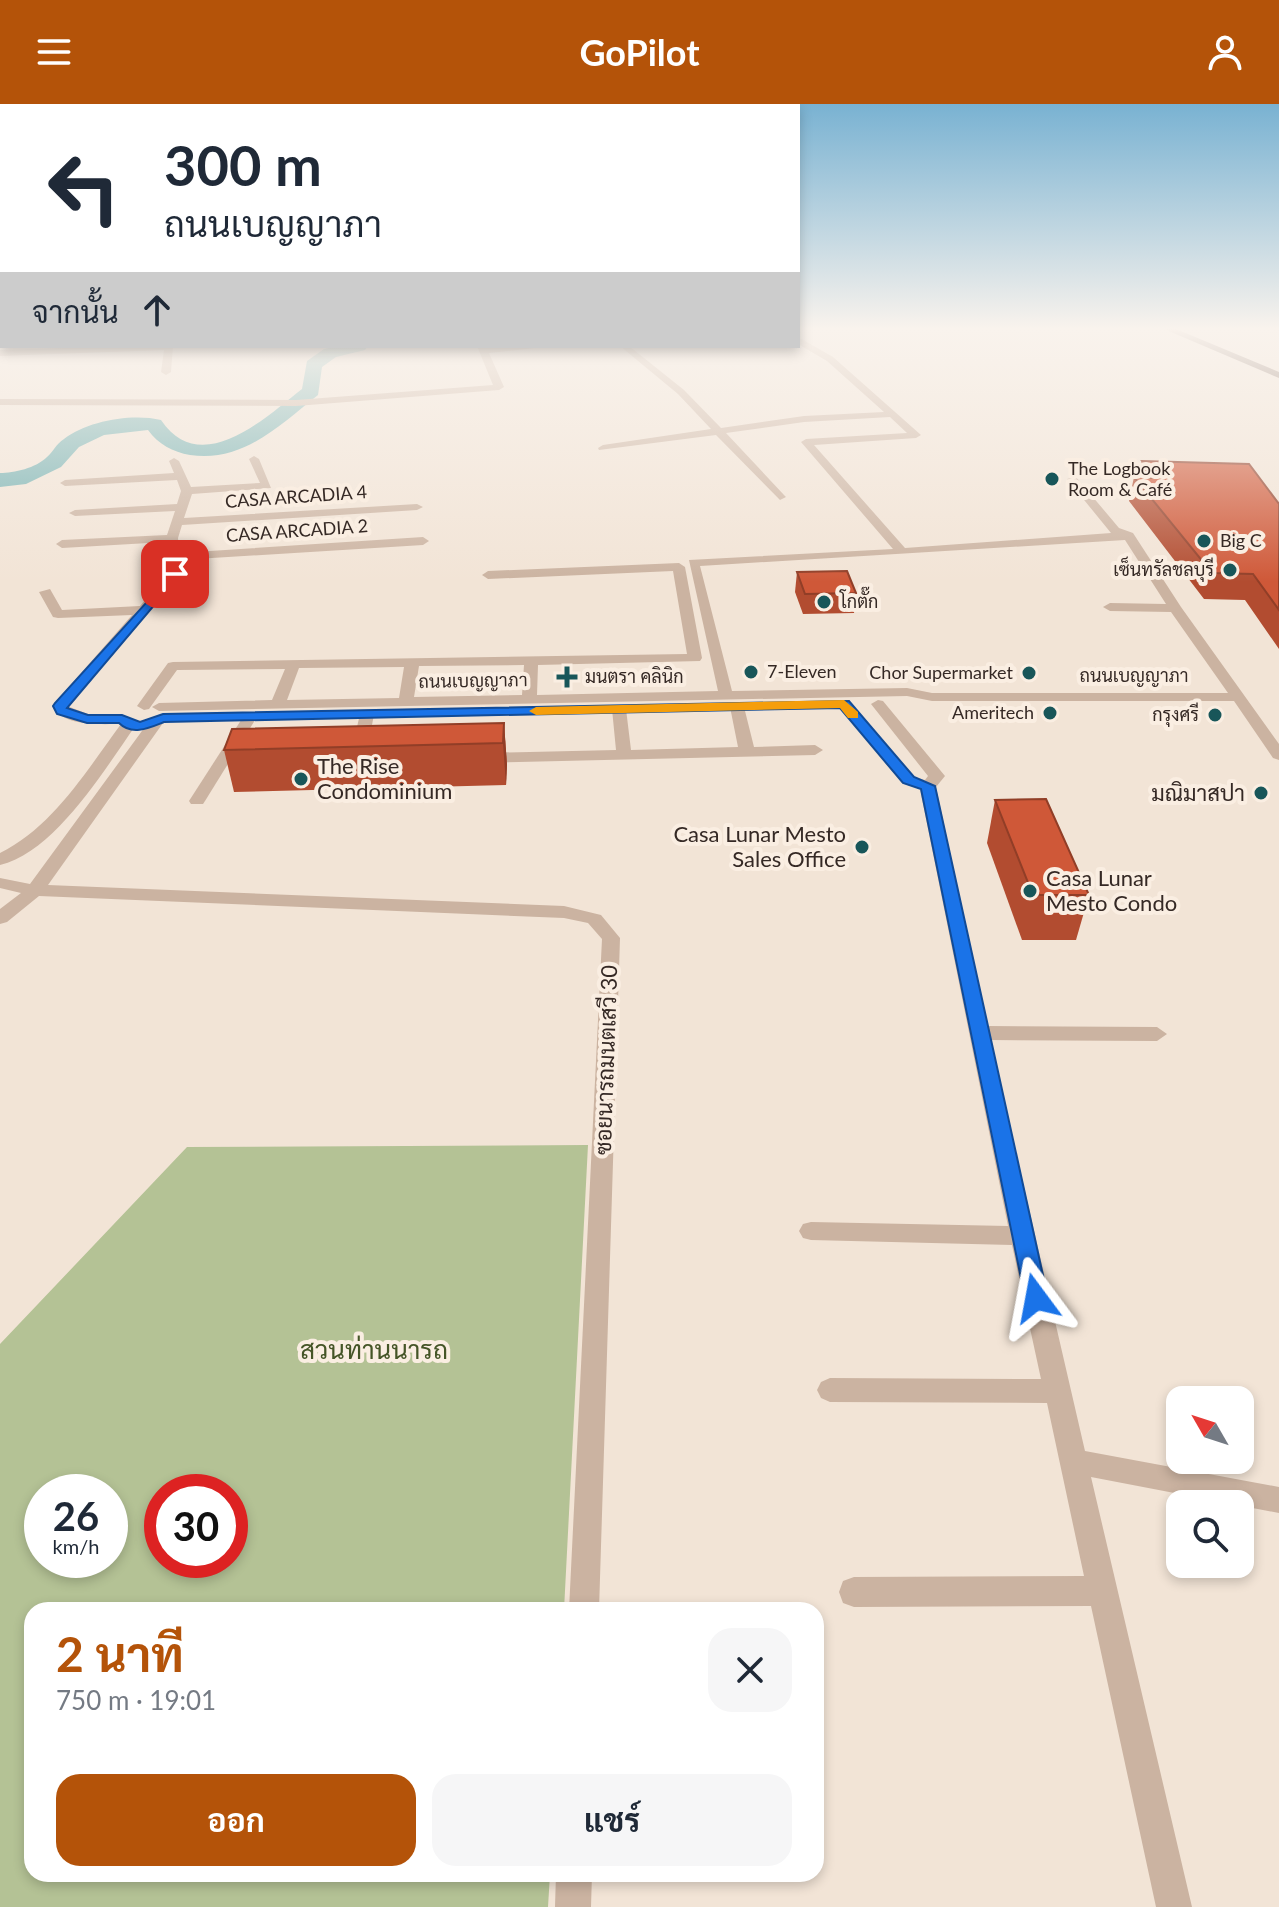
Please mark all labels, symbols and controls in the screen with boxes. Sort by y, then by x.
icon: menu [32,30,76,74]
text: GoPilot [579,30,700,74]
icon: person [1203,30,1247,74]
text: 300 m [164,131,322,198]
icon: left [32,136,136,240]
text: ถนนเบญญาภา [164,201,382,245]
icon: ahead [135,288,179,332]
text: จากนั้น [32,293,119,329]
place label: The Logbook Room & Café [1068,457,1172,500]
marker: The Logbook Room & Café [1043,470,1061,488]
street label: CASA ARCADIA 4 [224,480,368,512]
street label: CASA ARCADIA 2 [225,514,369,546]
place label: Big C [1220,529,1262,551]
marker: Big C [1195,532,1213,550]
pin [141,540,209,608]
icon: arrive [153,552,197,596]
place label: เซ็นทรัลชลบุรี [1113,556,1214,582]
marker: เซ็นทรัลชลบุรี [1221,561,1239,579]
place label: โกตั๊ก [839,586,878,612]
marker: โกตั๊ก [815,593,833,611]
place label: 7-Eleven [767,660,837,682]
place label: Chor Supermarket [869,661,1014,683]
marker: 7-Eleven [742,663,760,681]
marker: Chor Supermarket [1020,664,1038,682]
street label: ถนนเบญญาภา [1079,664,1189,687]
place label: มนตรา คลินิก [585,665,684,687]
marker: มนตรา คลินิก [556,666,578,688]
street label: ถนนเบญญาภา [418,668,528,693]
place label: Ameritech [952,701,1034,723]
place label: กรุงศรี [1152,702,1199,727]
marker: Ameritech [1041,704,1059,722]
marker: กรุงศรี [1206,706,1224,724]
place label: The Rise Condominium [317,752,452,804]
marker: The Rise Condominium [292,770,310,788]
place label: มณิมาสปา [1151,779,1245,806]
marker: มณิมาสปา [1252,784,1270,802]
place label: Casa Lunar Mesto Sales Office [673,820,846,872]
marker: Casa Lunar Mesto Sales Office [853,838,871,856]
place label: Casa Lunar Mesto Condo [1046,864,1177,916]
marker: Casa Lunar Mesto Condo [1021,882,1039,900]
street label: ซอยนารถมนตเสวี 30 [589,964,622,1155]
position arrow [994,1256,1078,1340]
park label: สวนท่านนารถ [300,1333,448,1365]
north arrow [1166,1386,1254,1474]
map controls [1166,1386,1254,1578]
speed limit sign: 30 [144,1474,248,1578]
button: search [1166,1490,1254,1578]
text: 26 [53,1492,99,1540]
text: km/h [53,1534,99,1558]
text: 2 นาที [56,1625,184,1682]
button: close [708,1628,792,1712]
text: 750 m · 19:01 [56,1684,216,1716]
button: ออก [56,1774,416,1866]
button: แชร์ [432,1774,792,1866]

